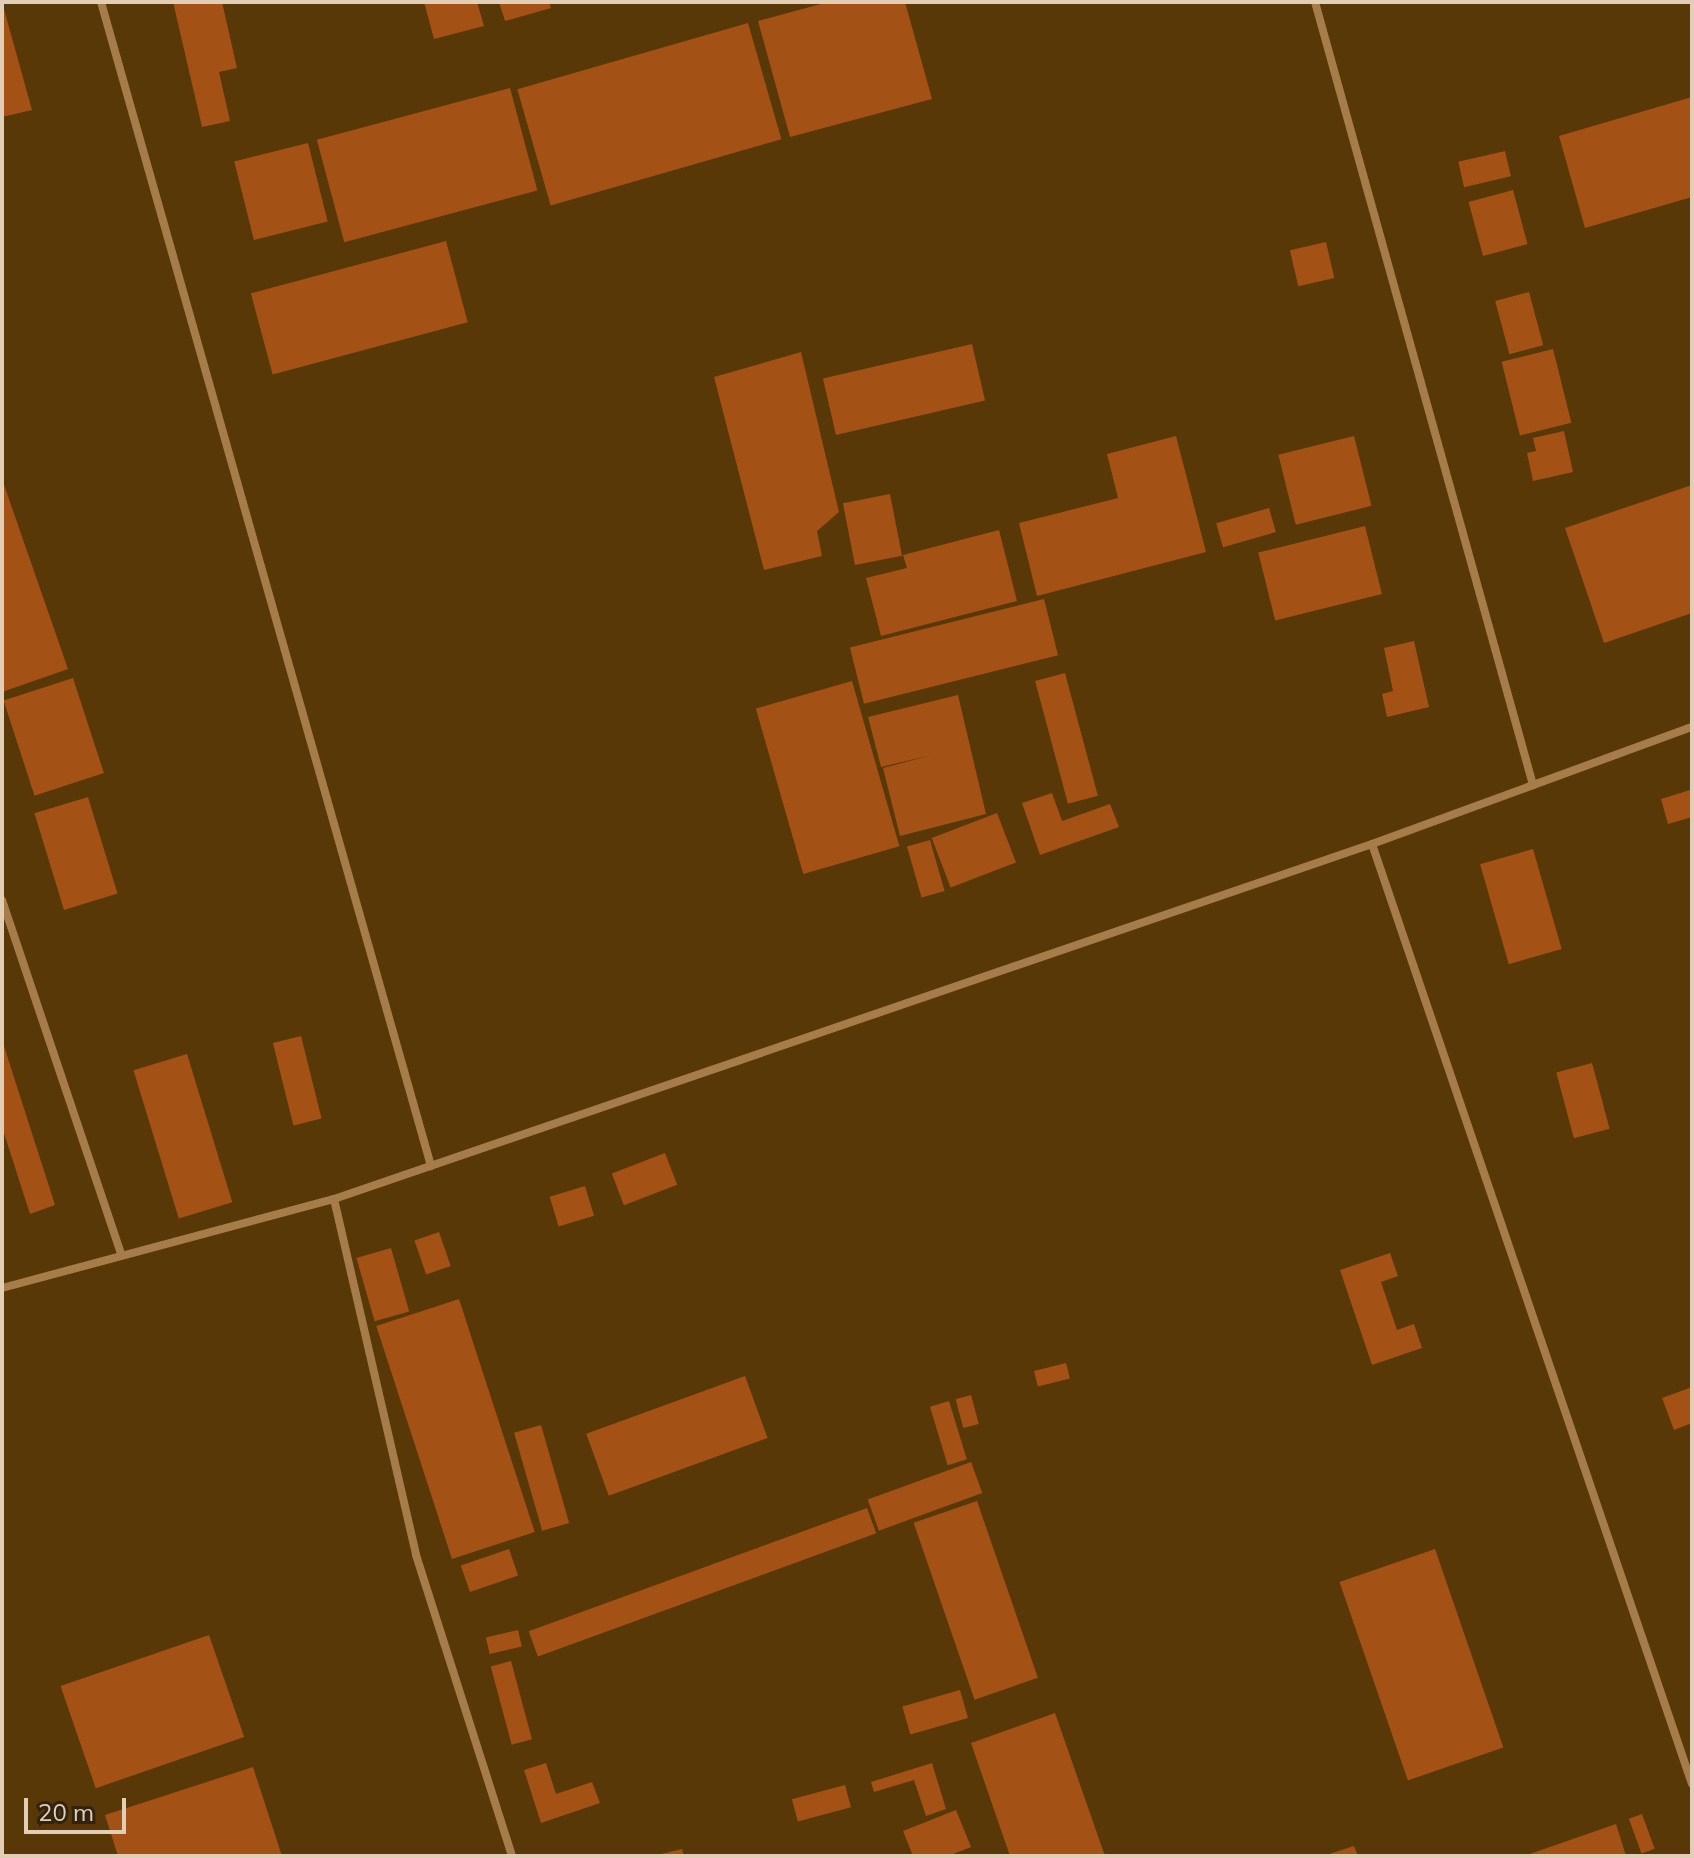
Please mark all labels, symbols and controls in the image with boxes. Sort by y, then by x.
scale bar [28,1782,130,1832]
text: 20 m [38,1797,94,1827]

